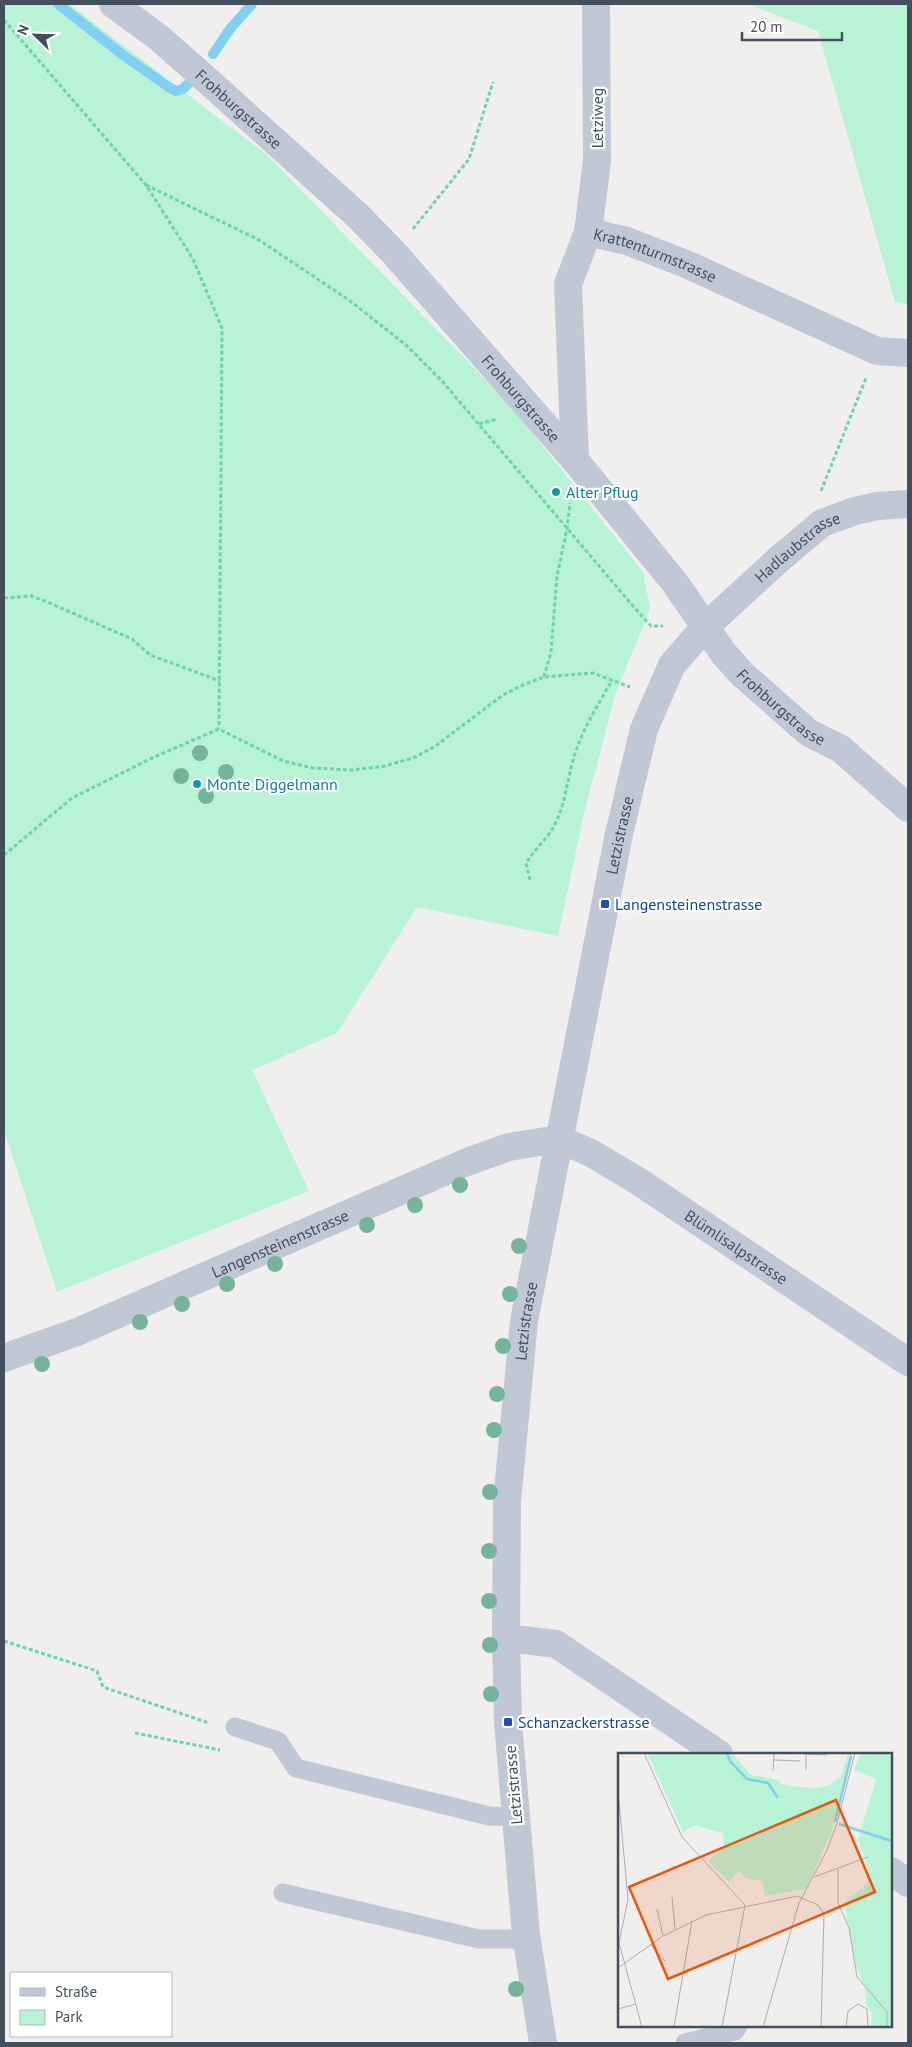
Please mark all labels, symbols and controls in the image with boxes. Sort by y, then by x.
north arrow [10,10,60,60]
scale bar [742,10,842,42]
text: 20 m [750,17,783,36]
text: N [13,22,33,38]
street label: Frohburgstrasse [191,65,286,153]
street label: Letziweg [587,88,607,148]
street label: Krattenturmstrasse [592,224,720,287]
street label: Frohburgstrasse [478,351,565,446]
place label: Alter Pflug [566,482,639,502]
marker: Alter Pflug [550,486,562,498]
street label: Hadlaubstrasse [750,507,843,587]
street label: Frohburgstrasse [732,665,829,750]
place label: Monte Diggelmann [207,774,338,794]
marker: Monte Diggelmann [191,778,203,790]
street label: Letzistrasse [601,794,638,876]
place label: Langensteinenstrasse [615,894,762,914]
marker: Langensteinenstrasse [599,898,611,910]
street label: Langensteinenstrasse [208,1205,352,1282]
street label: Blümlisalpstrasse [681,1205,792,1289]
street label: Letzistrasse [510,1280,541,1361]
place label: Schanzackerstrasse [518,1712,650,1732]
marker: Schanzackerstrasse [502,1716,514,1728]
street label: Letzistrasse [500,1745,526,1825]
inset map [618,1753,892,2027]
legend [10,1972,172,2037]
text: Straße [55,1982,97,2001]
text: Park [55,2007,83,2026]

